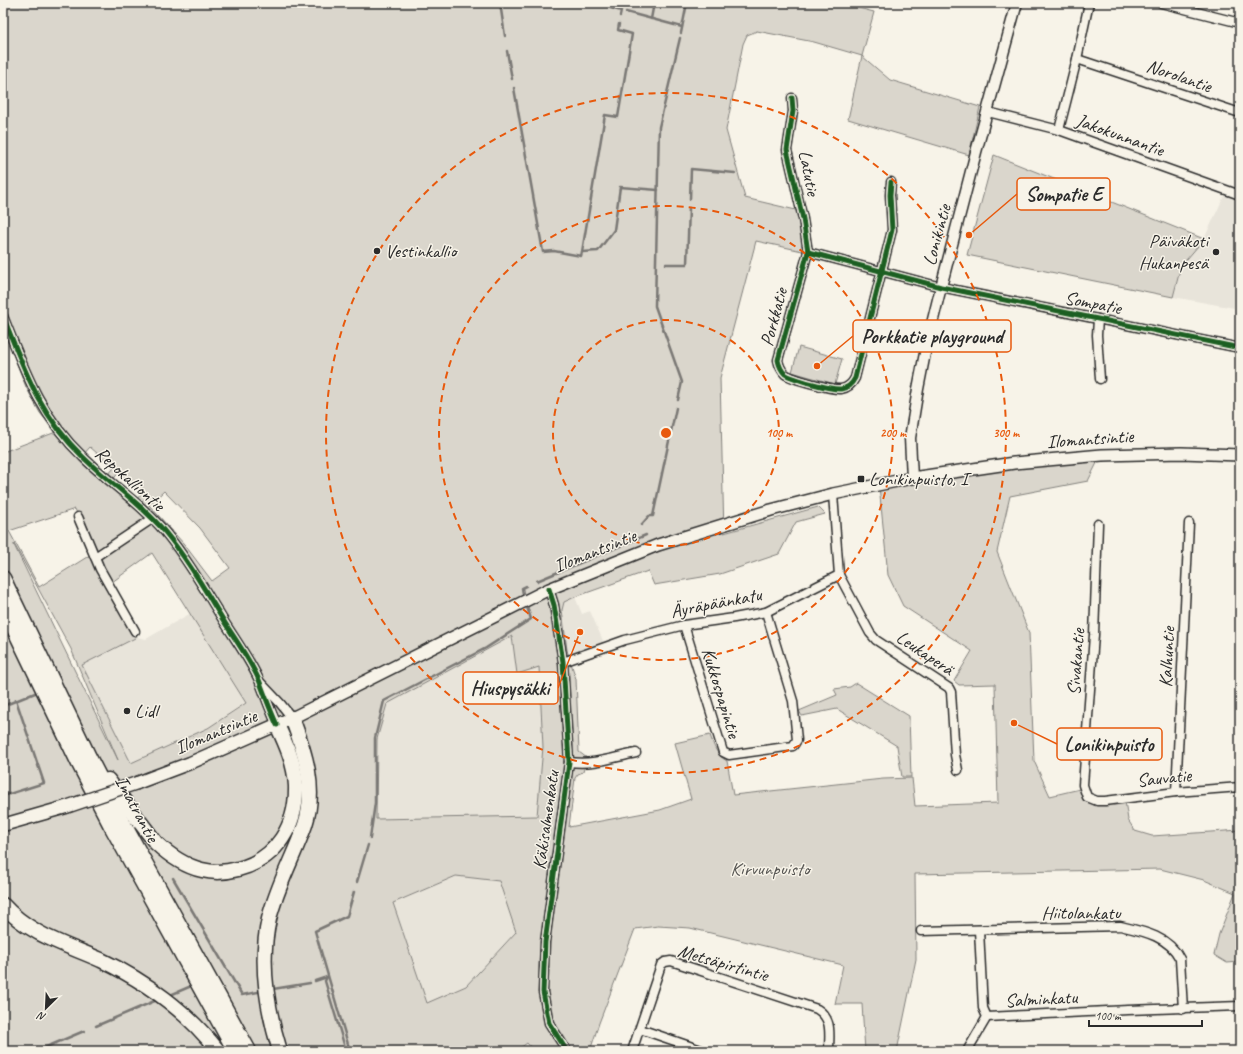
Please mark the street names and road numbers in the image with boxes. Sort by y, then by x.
street label: Norolantie [1143,54,1216,99]
street label: Jakokunnantie [1072,108,1169,163]
street label: Latutie [793,148,825,200]
street label: Lonikintie [917,200,957,268]
street label: Porkkatie [755,283,794,349]
street label: Sompatie [1063,286,1125,321]
street label: Ilomantsintie [1046,424,1136,454]
street label: Repokalliontie [90,441,171,518]
street label: Ilomantsintie [550,523,641,578]
street label: Äyräpäänkatu [669,582,765,624]
street label: Kalhuntie [1153,624,1181,688]
street label: Leukaperä [892,625,960,682]
street label: Sivakantie [1062,626,1090,696]
street label: Kukkospapintie [696,645,747,743]
street label: Ilomantsintie [171,703,262,760]
street label: Sauvatie [1136,763,1194,793]
street label: Käkisalmenkatu [527,767,565,871]
street label: Imatrantie [110,772,165,848]
street label: Hiitolankatu [1042,901,1121,925]
street label: Metsäpirtintie [675,939,773,988]
street label: Salminkatu [1004,985,1079,1013]

